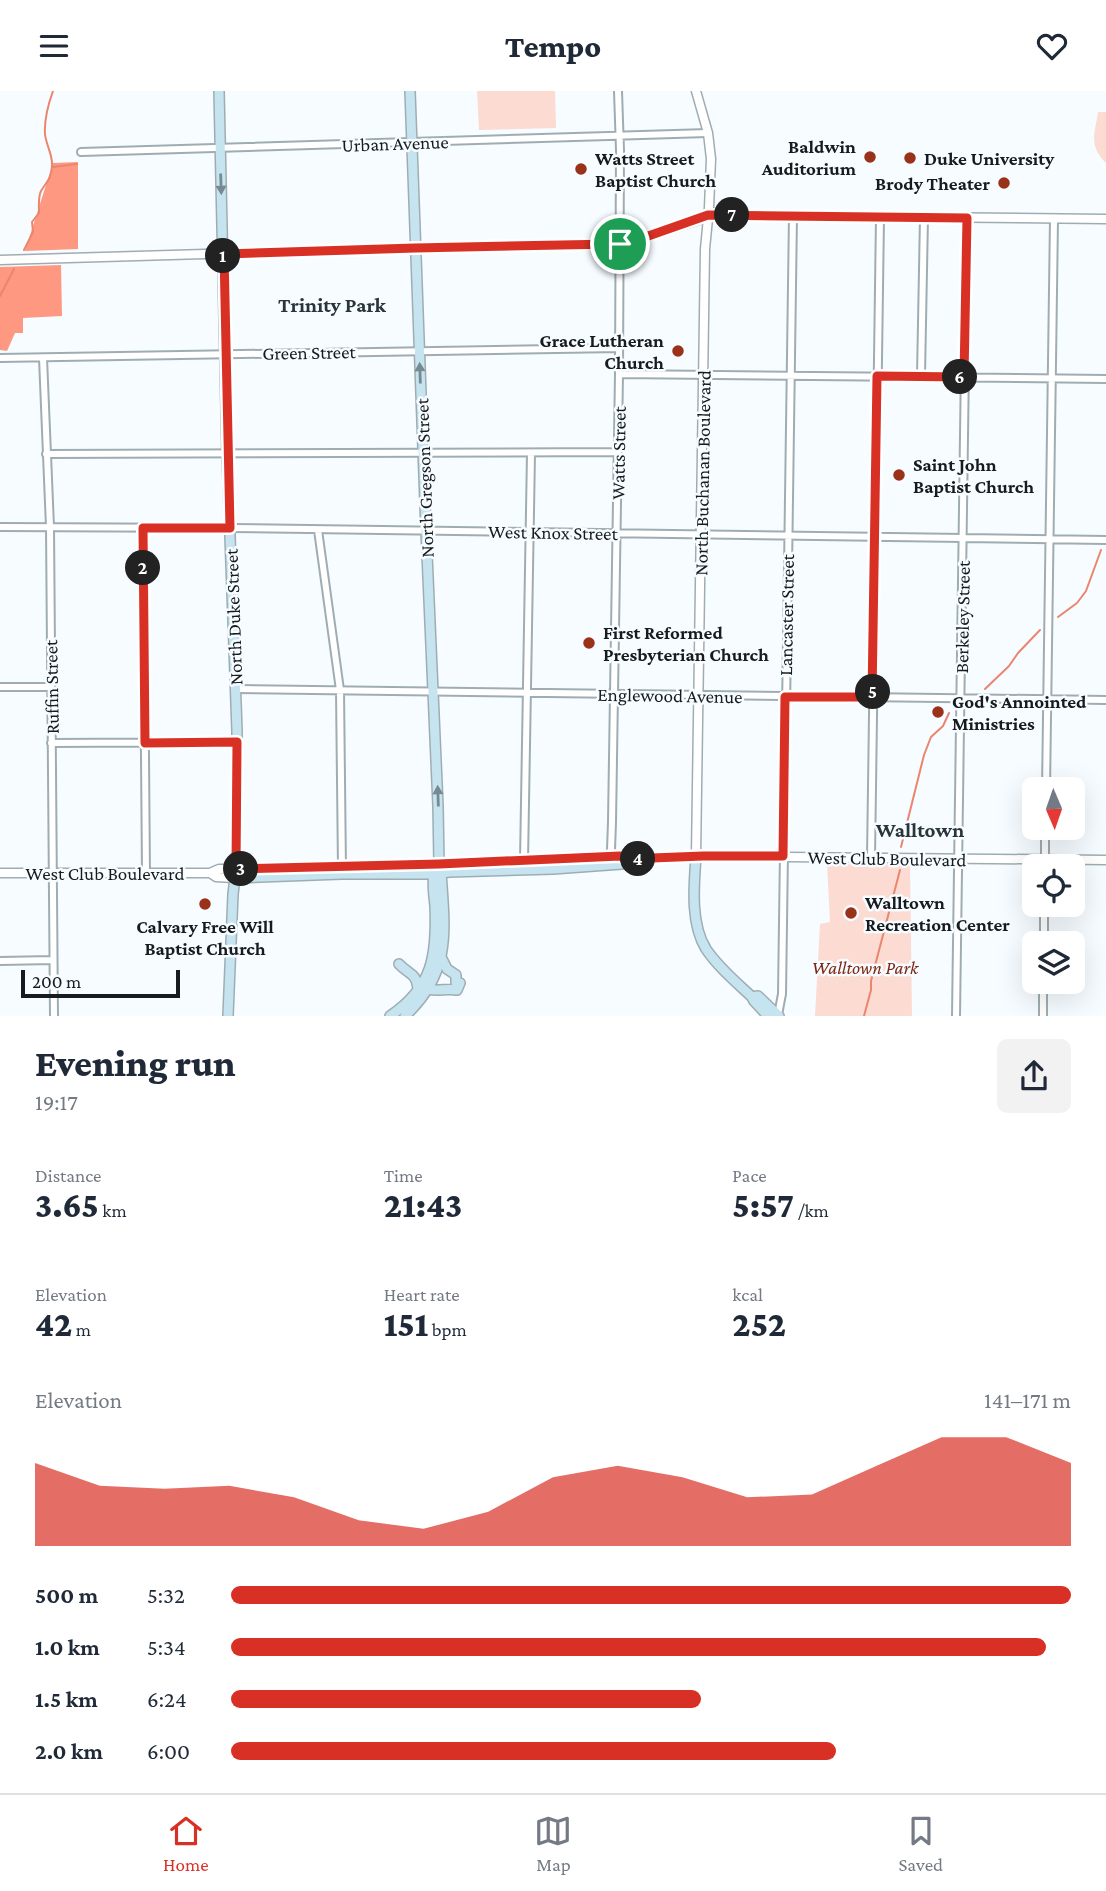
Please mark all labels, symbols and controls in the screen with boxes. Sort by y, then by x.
icon: menu [35,27,73,65]
icon: heart [1033,27,1071,65]
text: Tempo [505,28,601,64]
street label: Urban Avenue [341,131,449,156]
place label: Baldwin Auditorium [761,136,856,179]
place label: Watts Street Baptist Church [594,148,716,191]
place label: Duke University [924,148,1055,169]
marker: Baldwin Auditorium [862,149,878,165]
marker: Duke University [902,150,918,166]
marker: Watts Street Baptist Church [573,161,589,177]
one-way arrow [215,173,227,195]
place label: Brody Theater [875,173,990,194]
marker: Brody Theater [996,175,1012,191]
pin: 7 [714,197,750,233]
text: 7 [727,204,736,225]
pin [590,214,650,274]
icon: arrive [601,225,639,263]
pin: 1 [206,239,241,273]
text: 1 [219,245,226,266]
district label: Trinity Park [278,293,387,317]
place label: Grace Lutheran Church [540,330,664,373]
street label: Green Street [262,341,357,364]
marker: Grace Lutheran Church [670,343,686,359]
pin: 6 [942,359,978,395]
one-way arrow [414,361,425,383]
text: 6 [954,366,965,387]
street label: North Buchanan Boulevard [690,370,715,576]
street label: North Gregson Street [411,397,438,558]
street label: Watts Street [607,405,630,500]
place label: Saint John Baptist Church [913,454,1034,497]
marker: Saint John Baptist Church [891,467,907,483]
street label: West Knox Street [488,521,619,544]
street label: North Duke Street [221,548,246,686]
pin: 2 [125,551,160,585]
street label: Lancaster Street [775,553,798,676]
text: 2 [138,557,147,578]
street label: Berkeley Street [951,560,974,674]
place label: First Reformed Presbyterian Church [603,622,769,665]
marker: First Reformed Presbyterian Church [581,635,597,651]
street label: Ruffin Street [40,639,63,734]
pin: 5 [856,675,890,709]
text: 5 [868,681,877,702]
street label: Englewood Avenue [597,684,743,707]
place label: God's Annointed Ministries [952,691,1087,734]
marker: God's Annointed Ministries [930,704,946,720]
north arrow [1022,777,1085,840]
map controls [1022,777,1085,994]
one-way arrow [432,784,443,806]
district label: Walltown [875,818,964,842]
pin: 4 [620,841,656,877]
street label: West Club Boulevard [807,847,967,870]
text: 4 [632,848,643,869]
pin: 3 [224,851,258,887]
button: locate [1022,854,1085,917]
text: 3 [236,858,245,879]
street label: West Club Boulevard [26,863,184,884]
place label: Walltown Recreation Center [864,892,1010,935]
marker: Calvary Free Will Baptist Church [197,896,213,912]
marker: Walltown Recreation Center [843,905,859,921]
place label: Calvary Free Will Baptist Church [136,916,274,959]
button: layers [1022,931,1085,994]
park label: Walltown Park [812,957,919,978]
scale bar [21,967,180,999]
text: 200 m [32,971,81,992]
button: share [997,1039,1071,1113]
text: Evening run [35,1042,236,1084]
text: 19:17 [35,1089,78,1115]
text: Distance [35,1165,101,1186]
text: Time [384,1165,423,1186]
text: Pace [732,1165,767,1186]
text: 3.65 [35,1186,99,1225]
text: 21:43 [384,1186,462,1225]
text: 5:57 [732,1186,794,1225]
text: km [99,1200,127,1221]
text: /km [794,1200,829,1221]
text: Elevation [35,1284,107,1305]
text: Heart rate [384,1284,460,1305]
text: kcal [732,1284,763,1305]
text: 42 [35,1305,72,1344]
text: 151 [384,1305,428,1344]
text: 252 [732,1305,786,1344]
text: m [72,1319,91,1340]
text: bpm [428,1319,467,1340]
text: Elevation [35,1387,122,1413]
text: 141–171 m [984,1387,1071,1413]
text: 500 m [35,1582,98,1608]
text: 5:32 [147,1582,185,1608]
text: 1.0 km [35,1634,100,1660]
text: 5:34 [147,1634,186,1660]
text: 1.5 km [35,1686,98,1712]
text: 6:24 [147,1686,187,1712]
text: 2.0 km [35,1738,103,1764]
text: 6:00 [147,1738,190,1764]
tab: Home [163,1812,209,1875]
tab: Map [534,1812,572,1875]
tab: Saved [898,1812,943,1875]

